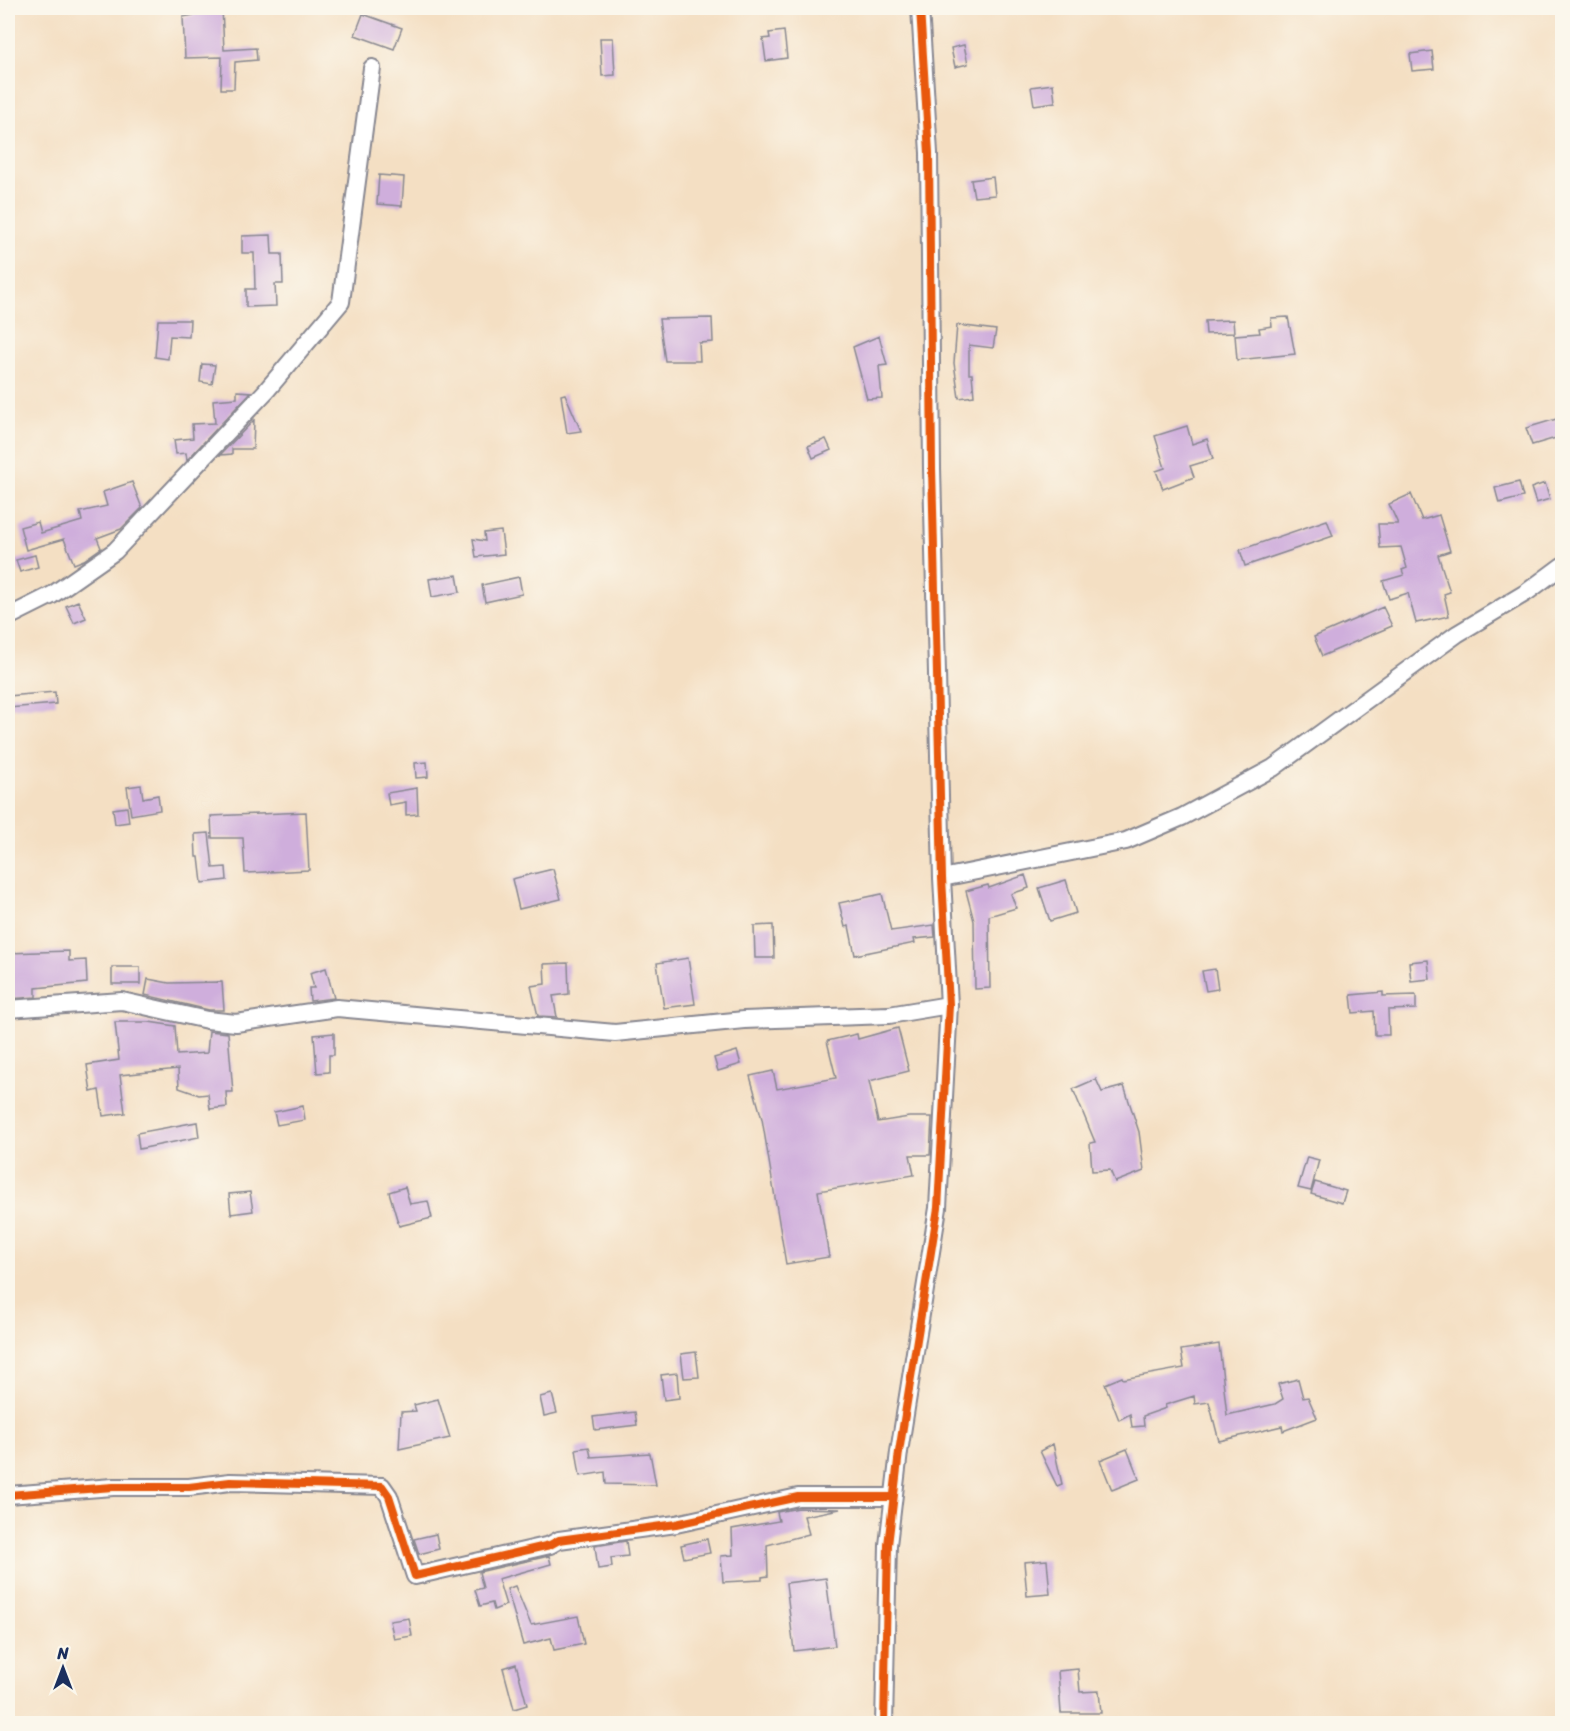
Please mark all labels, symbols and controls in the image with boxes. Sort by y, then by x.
north arrow [33,1638,93,1698]
text: N [56,1639,69,1668]

